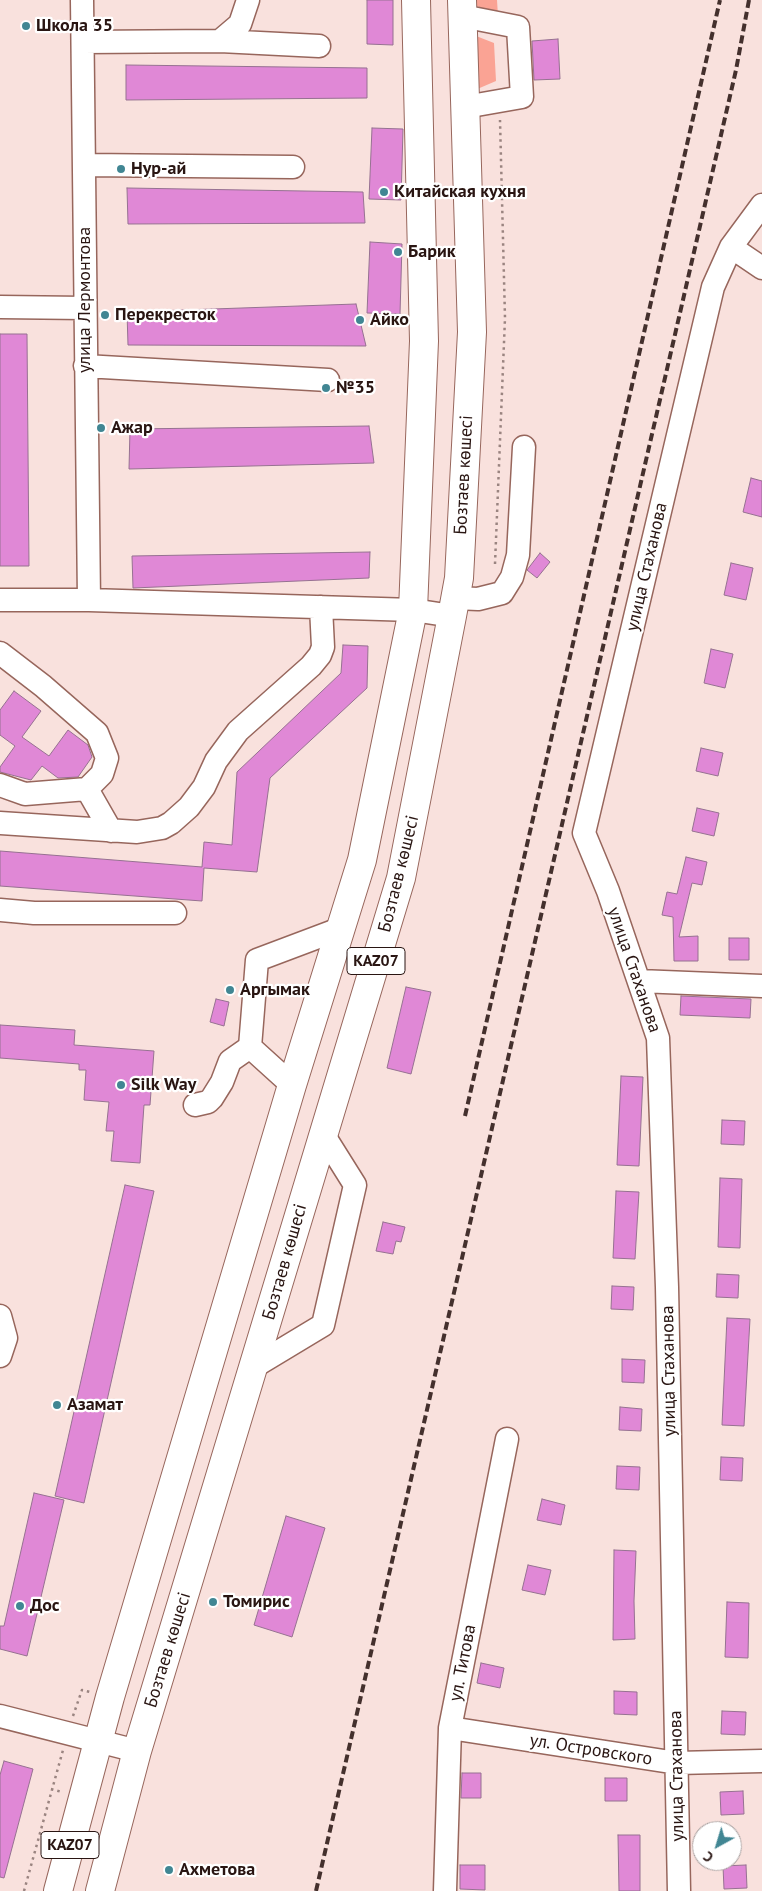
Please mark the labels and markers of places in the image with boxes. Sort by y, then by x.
place label: Школа 35 [36,15,113,37]
marker: Школа 35 [20,20,32,32]
place label: Нур-ай [131,158,186,180]
marker: Нур-ай [115,163,127,175]
place label: Китайская кухня [394,181,526,203]
marker: Китайская кухня [378,186,390,198]
place label: Барик [408,241,456,263]
marker: Барик [392,246,404,258]
place label: Перекресток [115,304,216,326]
marker: Перекресток [99,309,111,321]
place label: Айко [370,309,409,331]
marker: Айко [354,314,366,326]
place label: №35 [336,377,375,399]
marker: №35 [320,382,332,394]
place label: Ажар [111,417,153,439]
marker: Ажар [95,422,107,434]
place label: Аргымак [240,979,310,1001]
marker: Аргымак [224,984,236,996]
place label: Silk Way [131,1074,196,1096]
marker: Silk Way [115,1079,127,1091]
place label: Азамат [67,1394,123,1416]
marker: Азамат [51,1399,63,1411]
place label: Томирис [223,1591,290,1613]
place label: Дос [30,1595,60,1617]
marker: Томирис [207,1596,219,1608]
marker: Дос [14,1600,26,1612]
place label: Ахметова [179,1859,255,1881]
marker: Ахметова [163,1864,175,1876]

